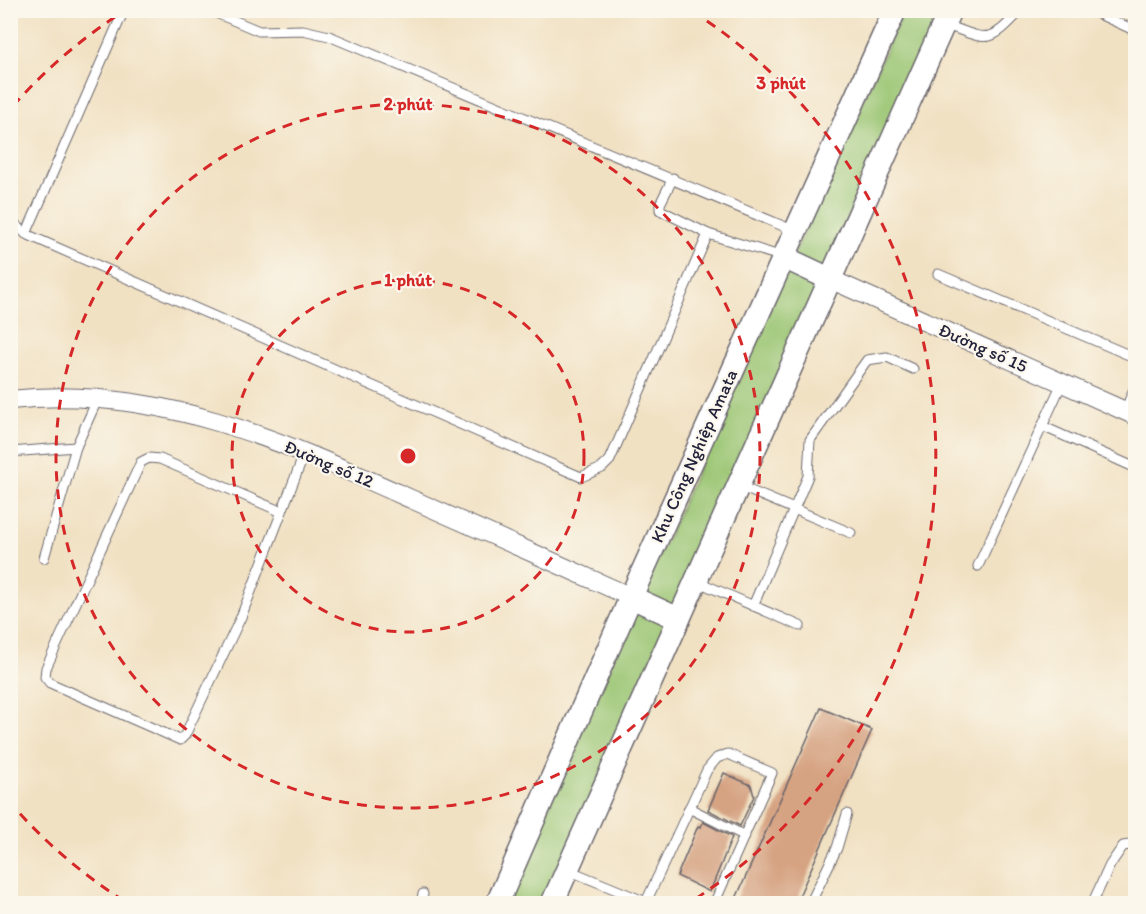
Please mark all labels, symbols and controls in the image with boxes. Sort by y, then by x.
text: 3 phút [756,72,806,94]
text: 2 phút [384,93,433,115]
text: 1 phút [384,269,432,291]
street label: Đường số 15 [935,319,1031,377]
street label: Khu Công Nghiệp Amata [646,366,742,546]
street label: Đường số 12 [281,435,377,493]
centre of rings [398,446,418,466]

